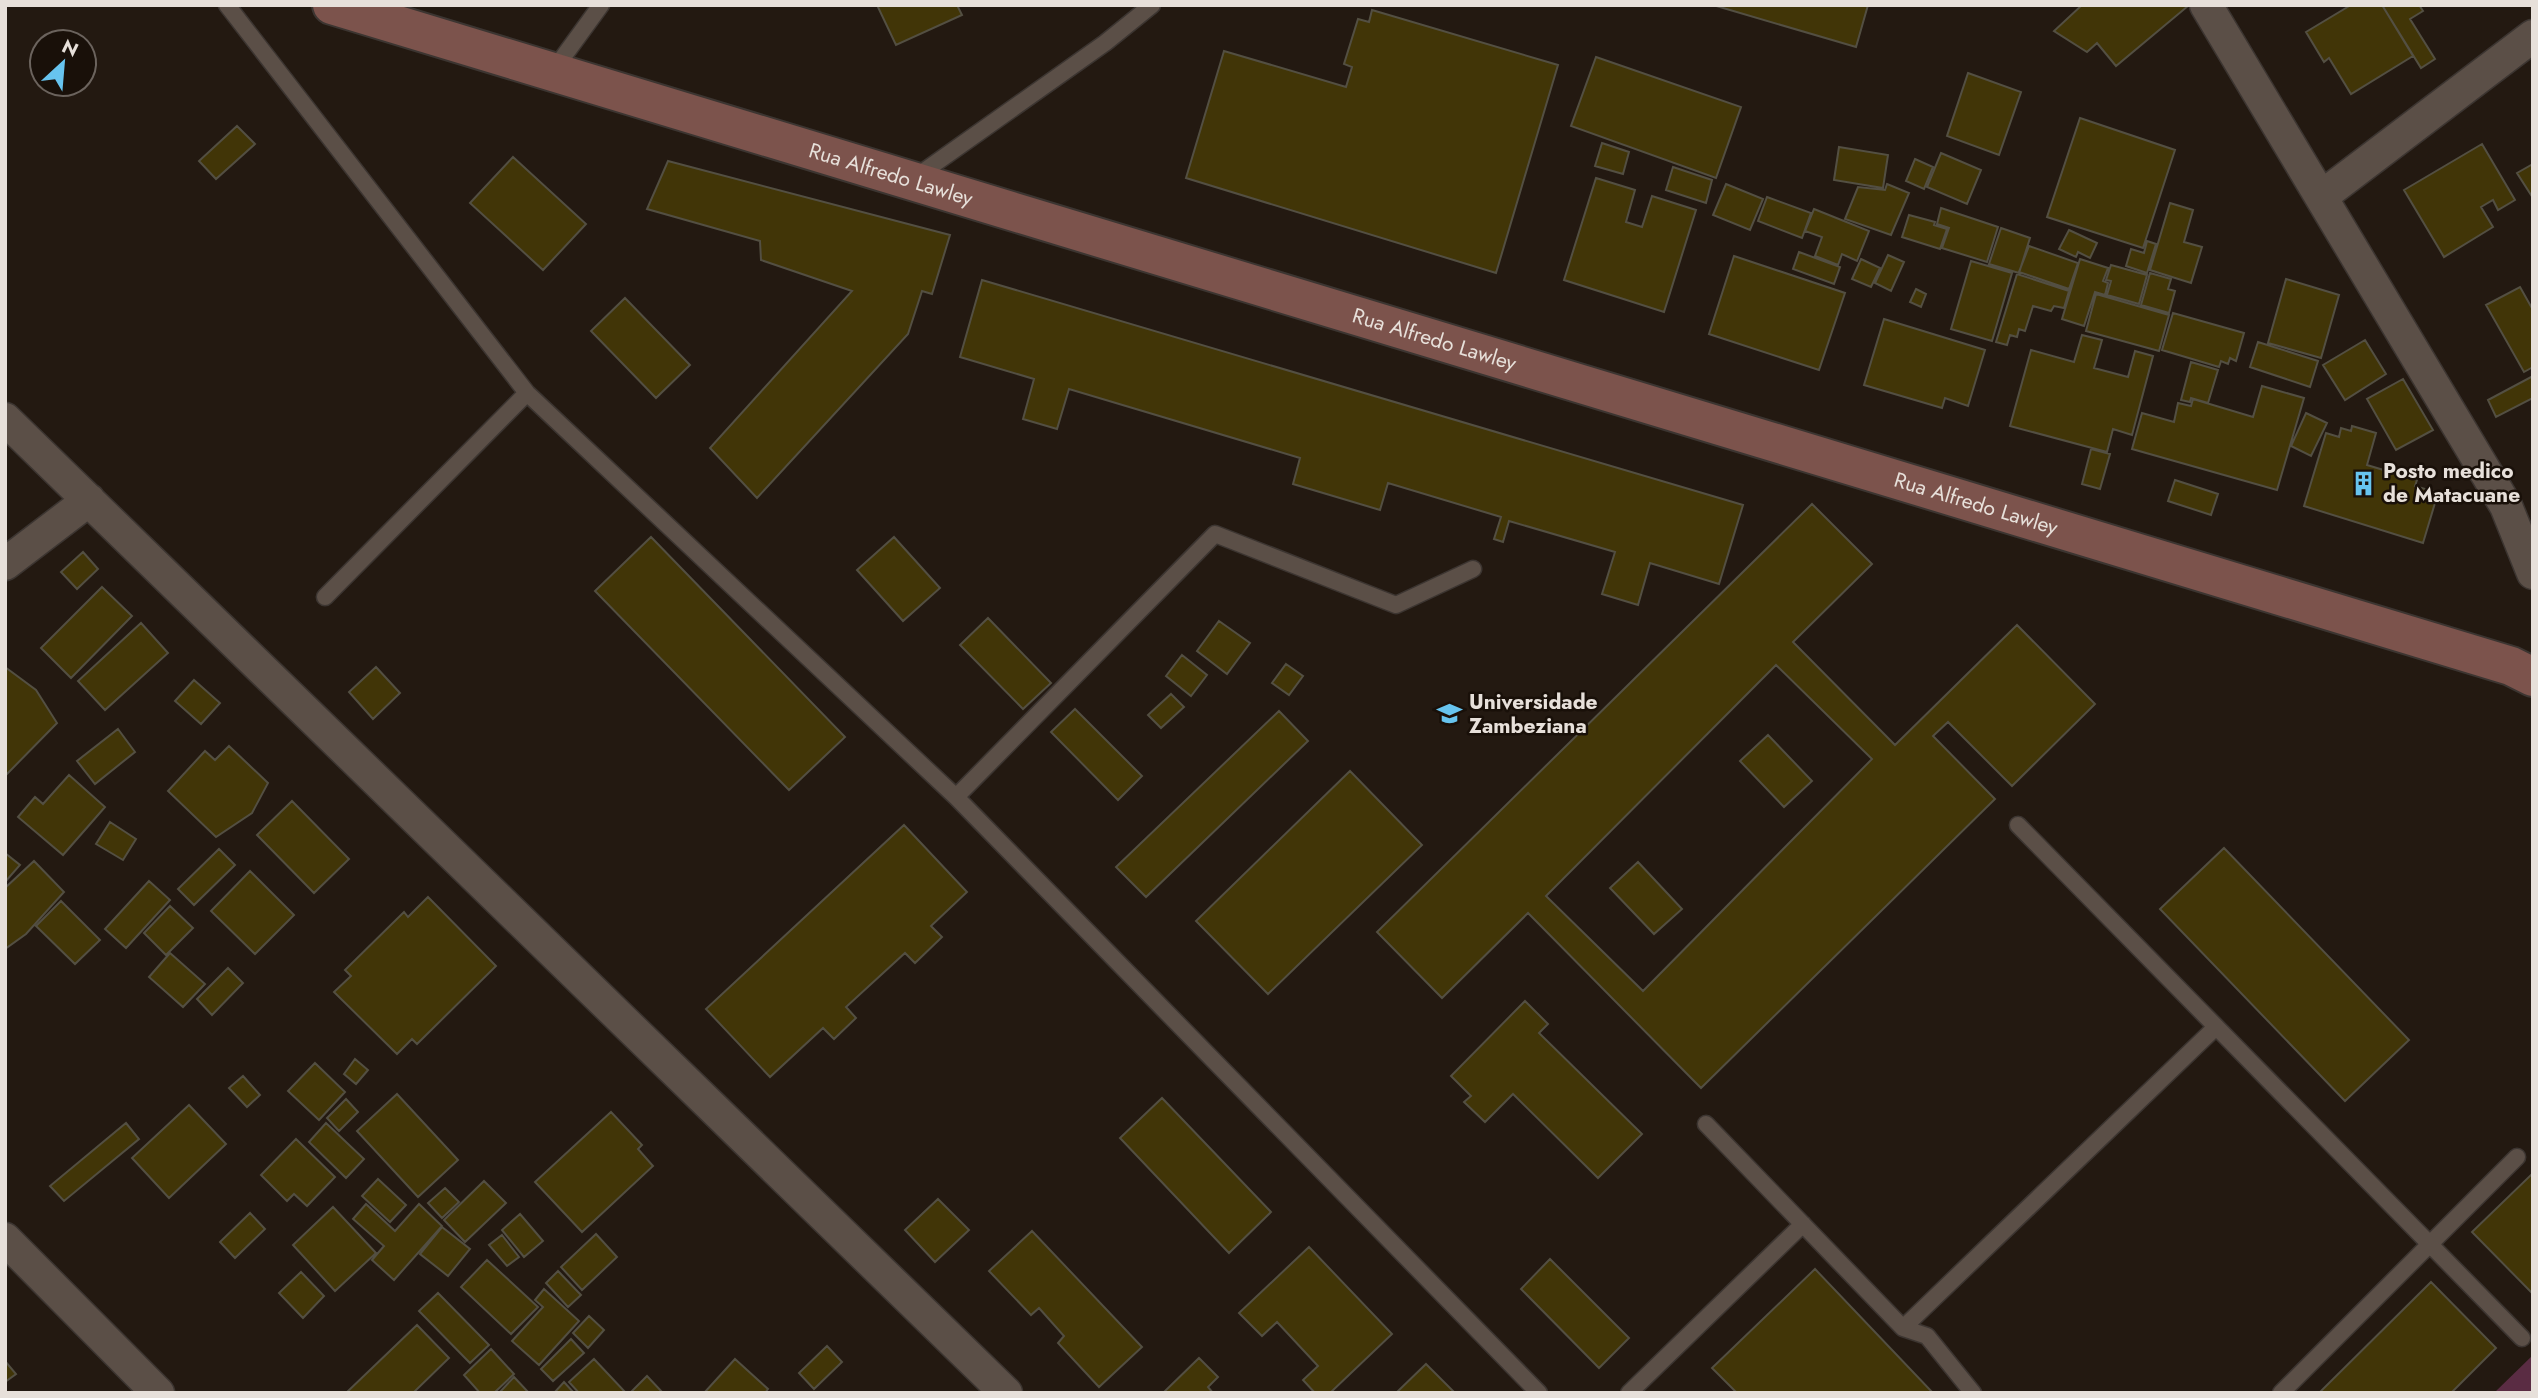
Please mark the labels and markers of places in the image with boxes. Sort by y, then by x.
place label: Posto medico de Matacuane [2383,456,2520,510]
building icon: Posto medico de Matacuane [2349,469,2377,497]
place label: Universidade Zambeziana [1469,687,1598,741]
school or university icon: Universidade Zambeziana [1435,700,1463,728]

